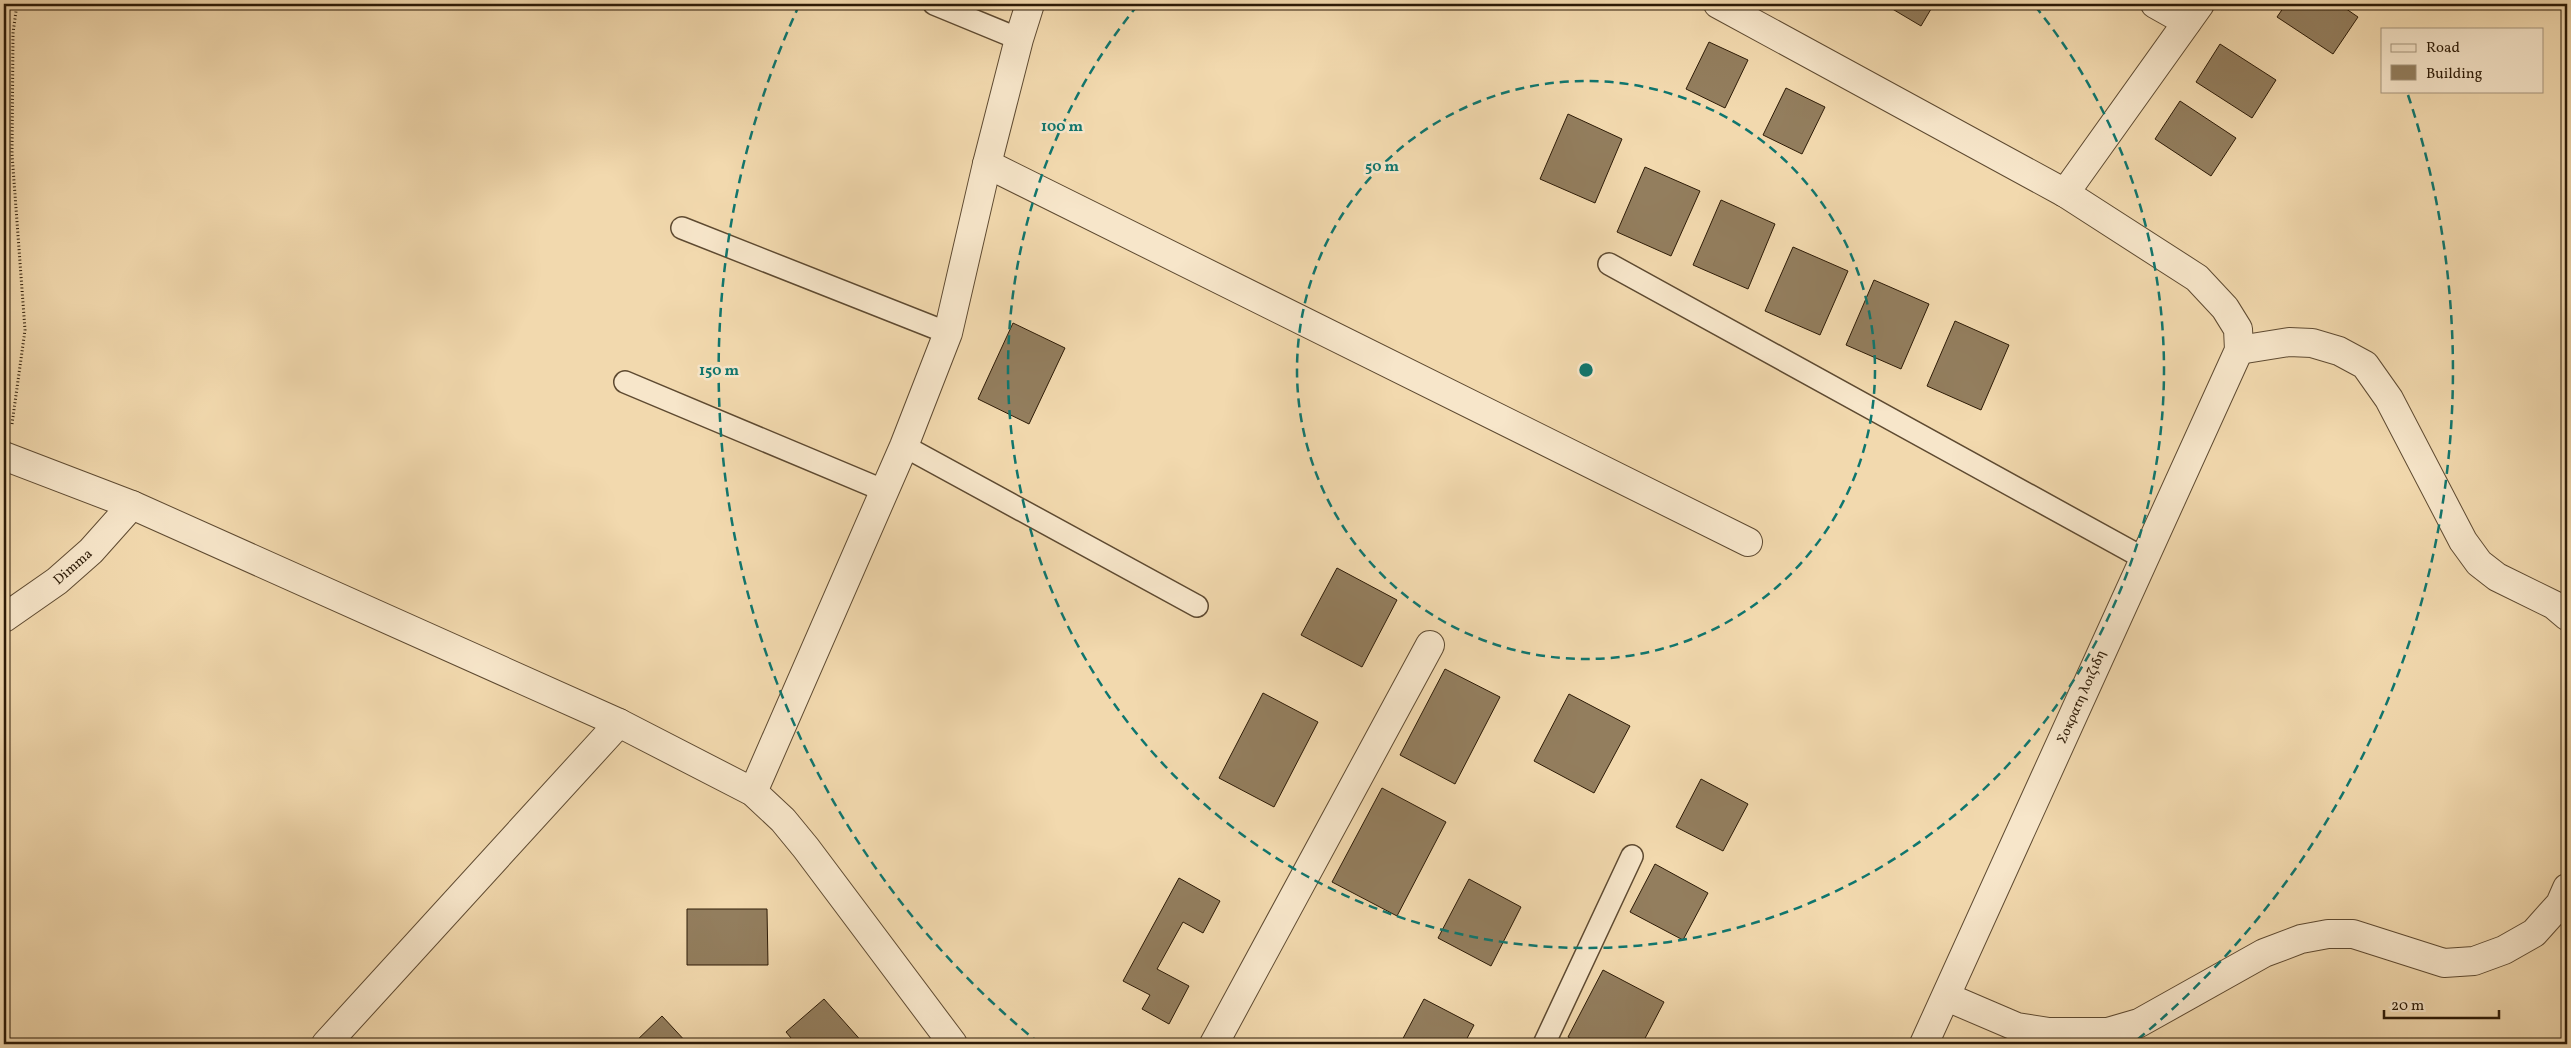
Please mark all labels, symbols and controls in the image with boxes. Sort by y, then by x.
legend [2381,28,2544,92]
text: Road [2426,38,2460,59]
text: Building [2426,64,2483,85]
text: 100 m [1041,117,1084,138]
text: 50 m [1365,157,1399,178]
text: 150 m [699,361,739,382]
centre of rings [1577,361,1595,379]
street label: Dimma [49,544,97,589]
street label: Σοκρατη λοιζιδη [2053,647,2111,747]
scale bar [2384,988,2498,1020]
text: 20 m [2391,996,2424,1017]

